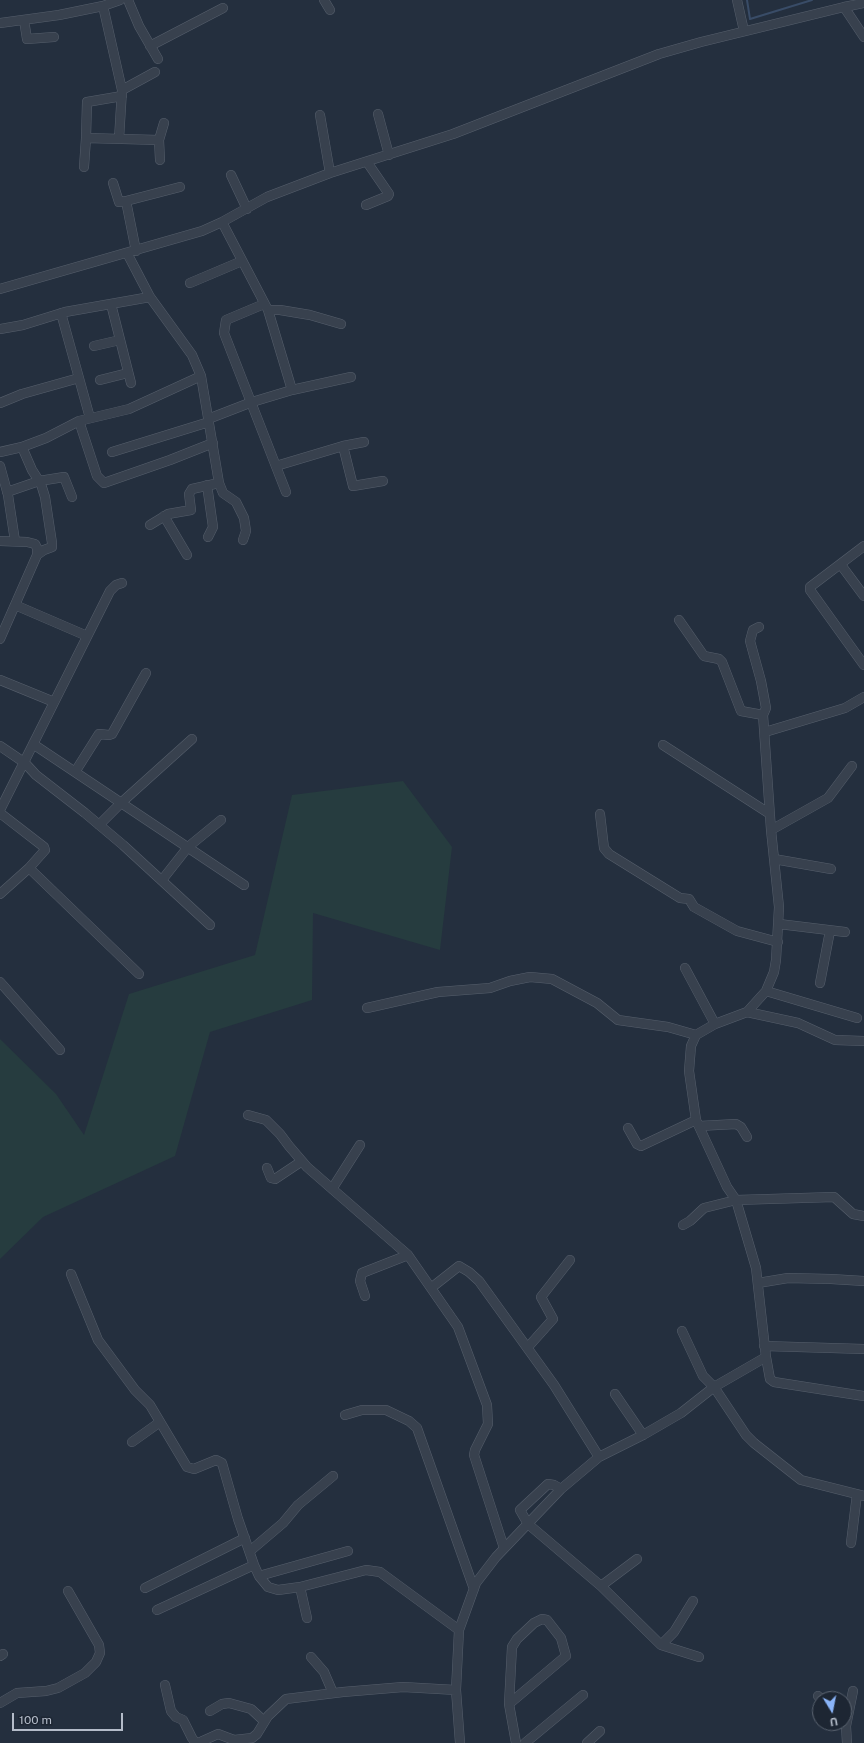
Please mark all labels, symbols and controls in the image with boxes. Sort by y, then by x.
north arrow [812,1691,852,1731]
scale bar [14,1705,125,1731]
text: 100 m [19,1713,52,1727]
text: U [829,1715,839,1728]

